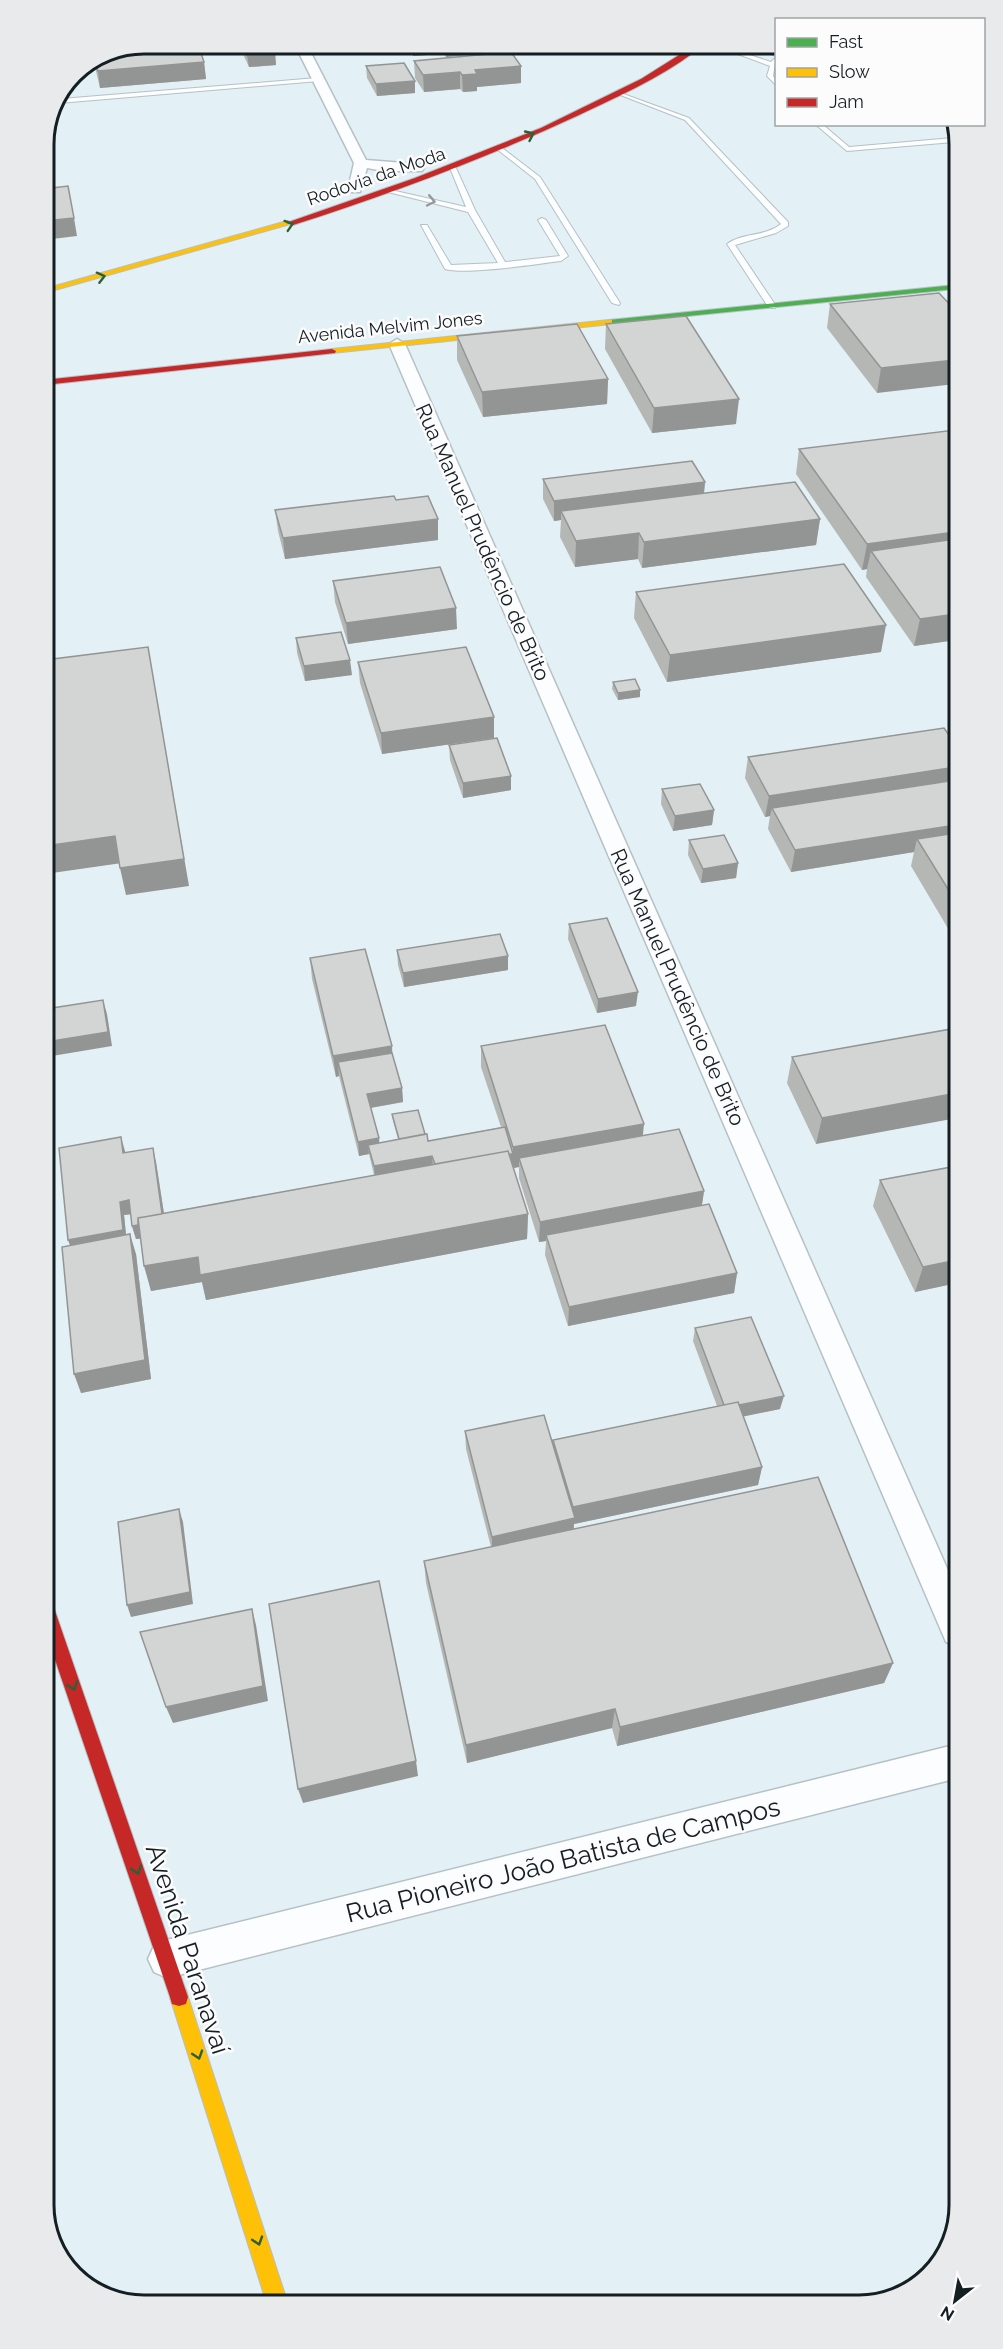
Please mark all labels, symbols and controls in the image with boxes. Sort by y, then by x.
legend [775,18,985,126]
text: Fast [829,31,863,52]
text: Slow [829,61,870,82]
text: Jam [829,91,864,112]
one-way arrow [524,130,535,142]
street label: Rodovia da Moda [304,143,448,209]
one-way arrow [426,194,436,207]
one-way arrow [283,220,294,232]
one-way arrow [96,271,106,284]
street label: Avenida Melvim Jones [297,307,484,347]
street label: Rua Manuel Prudêncio de Brito [410,400,556,684]
street label: Rua Manuel Prudêncio de Brito [605,845,751,1129]
one-way arrow [66,1680,79,1691]
street label: Rua Pioneiro João Batista de Campos [343,1791,783,1929]
street label: Avenida Paranavaí [140,1840,236,2058]
one-way arrow [129,1865,142,1875]
one-way arrow [191,2049,203,2060]
one-way arrow [250,2235,263,2246]
north arrow [925,2271,985,2331]
text: N [937,2302,958,2325]

